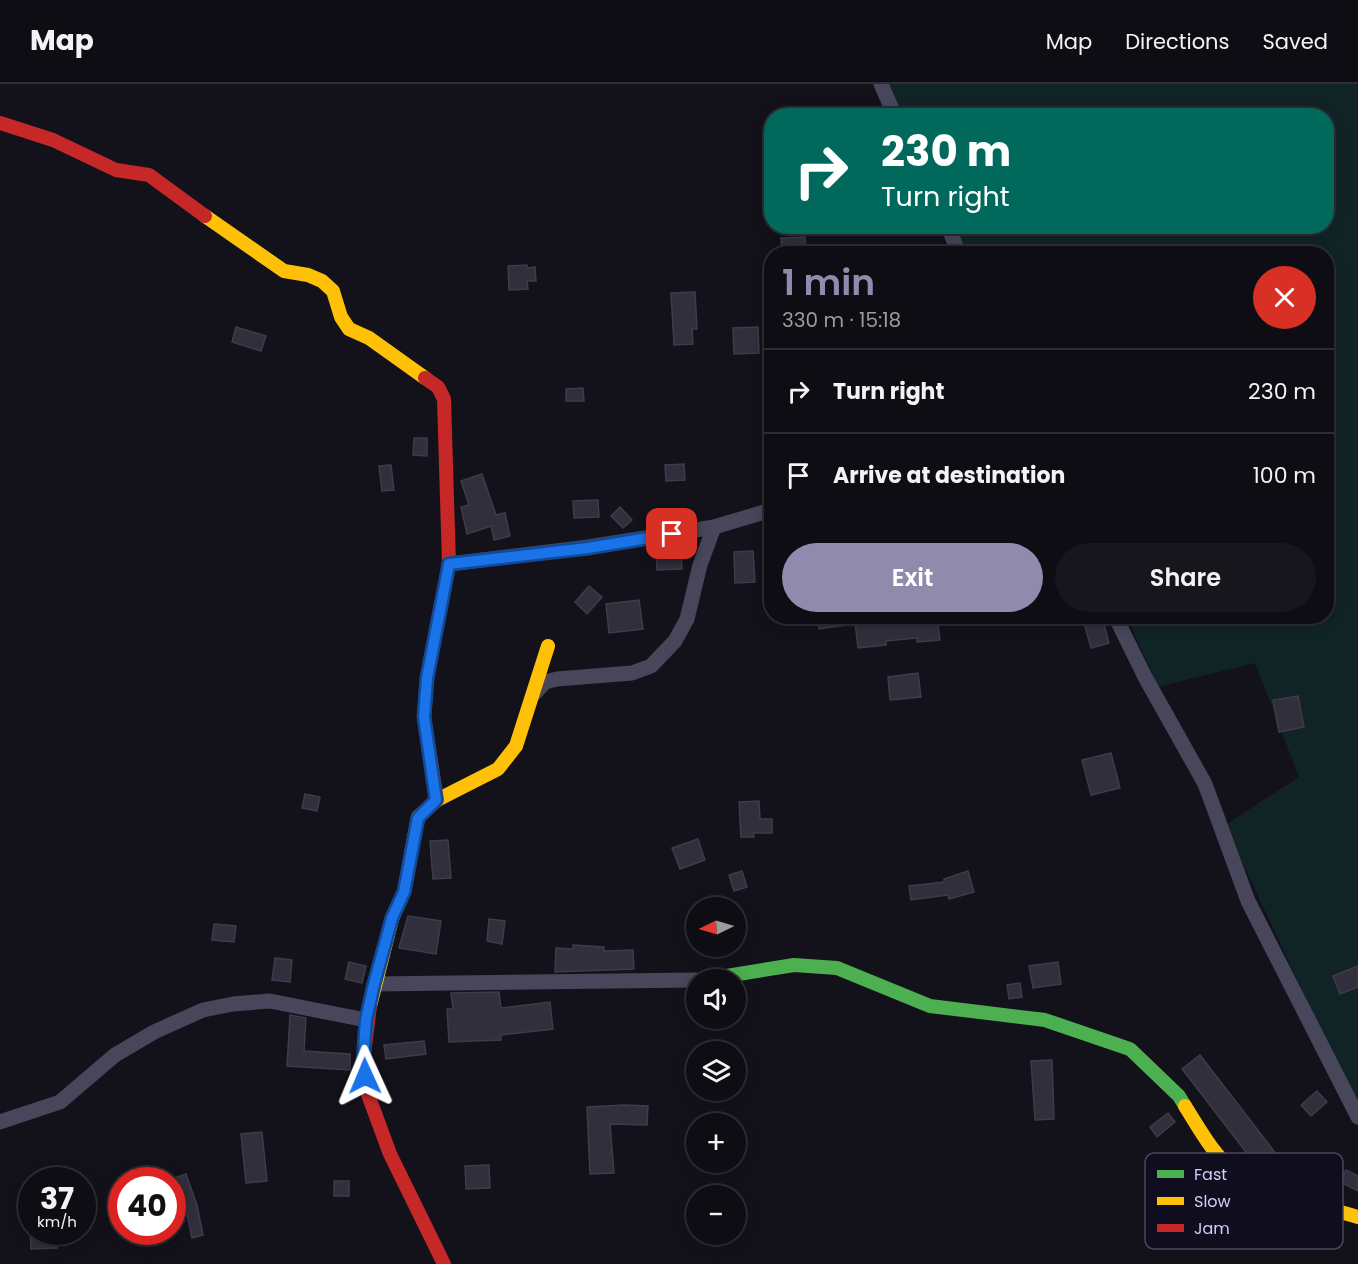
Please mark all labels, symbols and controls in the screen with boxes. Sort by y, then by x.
text: Map [30,21,94,60]
text: Map [1046,27,1092,56]
text: Directions [1125,27,1229,56]
text: Saved [1262,27,1328,56]
text: 230 m [881,122,1011,181]
icon: right [782,132,860,210]
text: Turn right [881,178,1010,215]
text: 1 min [782,257,875,308]
button: close [1253,266,1316,329]
text: 330 m · 15:18 [782,306,901,334]
icon: right [782,375,815,408]
text: Turn right [833,376,944,407]
text: 230 m [1248,376,1316,407]
icon: arrive [782,459,815,492]
text: Arrive at destination [833,460,1065,491]
text: 100 m [1253,460,1316,491]
pin [646,508,697,559]
icon: arrive [655,517,688,550]
button: Exit [782,543,1043,612]
button: Share [1055,543,1316,612]
north arrow [686,897,746,957]
map controls [686,897,746,1245]
button: sound [686,969,746,1029]
button: layers [686,1041,746,1101]
position arrow [333,1044,397,1108]
button: + [686,1113,746,1173]
legend [1145,1153,1343,1249]
text: Fast [1194,1163,1227,1186]
speed limit sign: 40 [108,1167,186,1245]
text: 37 [40,1177,74,1220]
button: − [686,1185,746,1245]
text: Slow [1194,1190,1231,1213]
text: km/h [37,1211,77,1232]
text: Jam [1194,1217,1230,1240]

